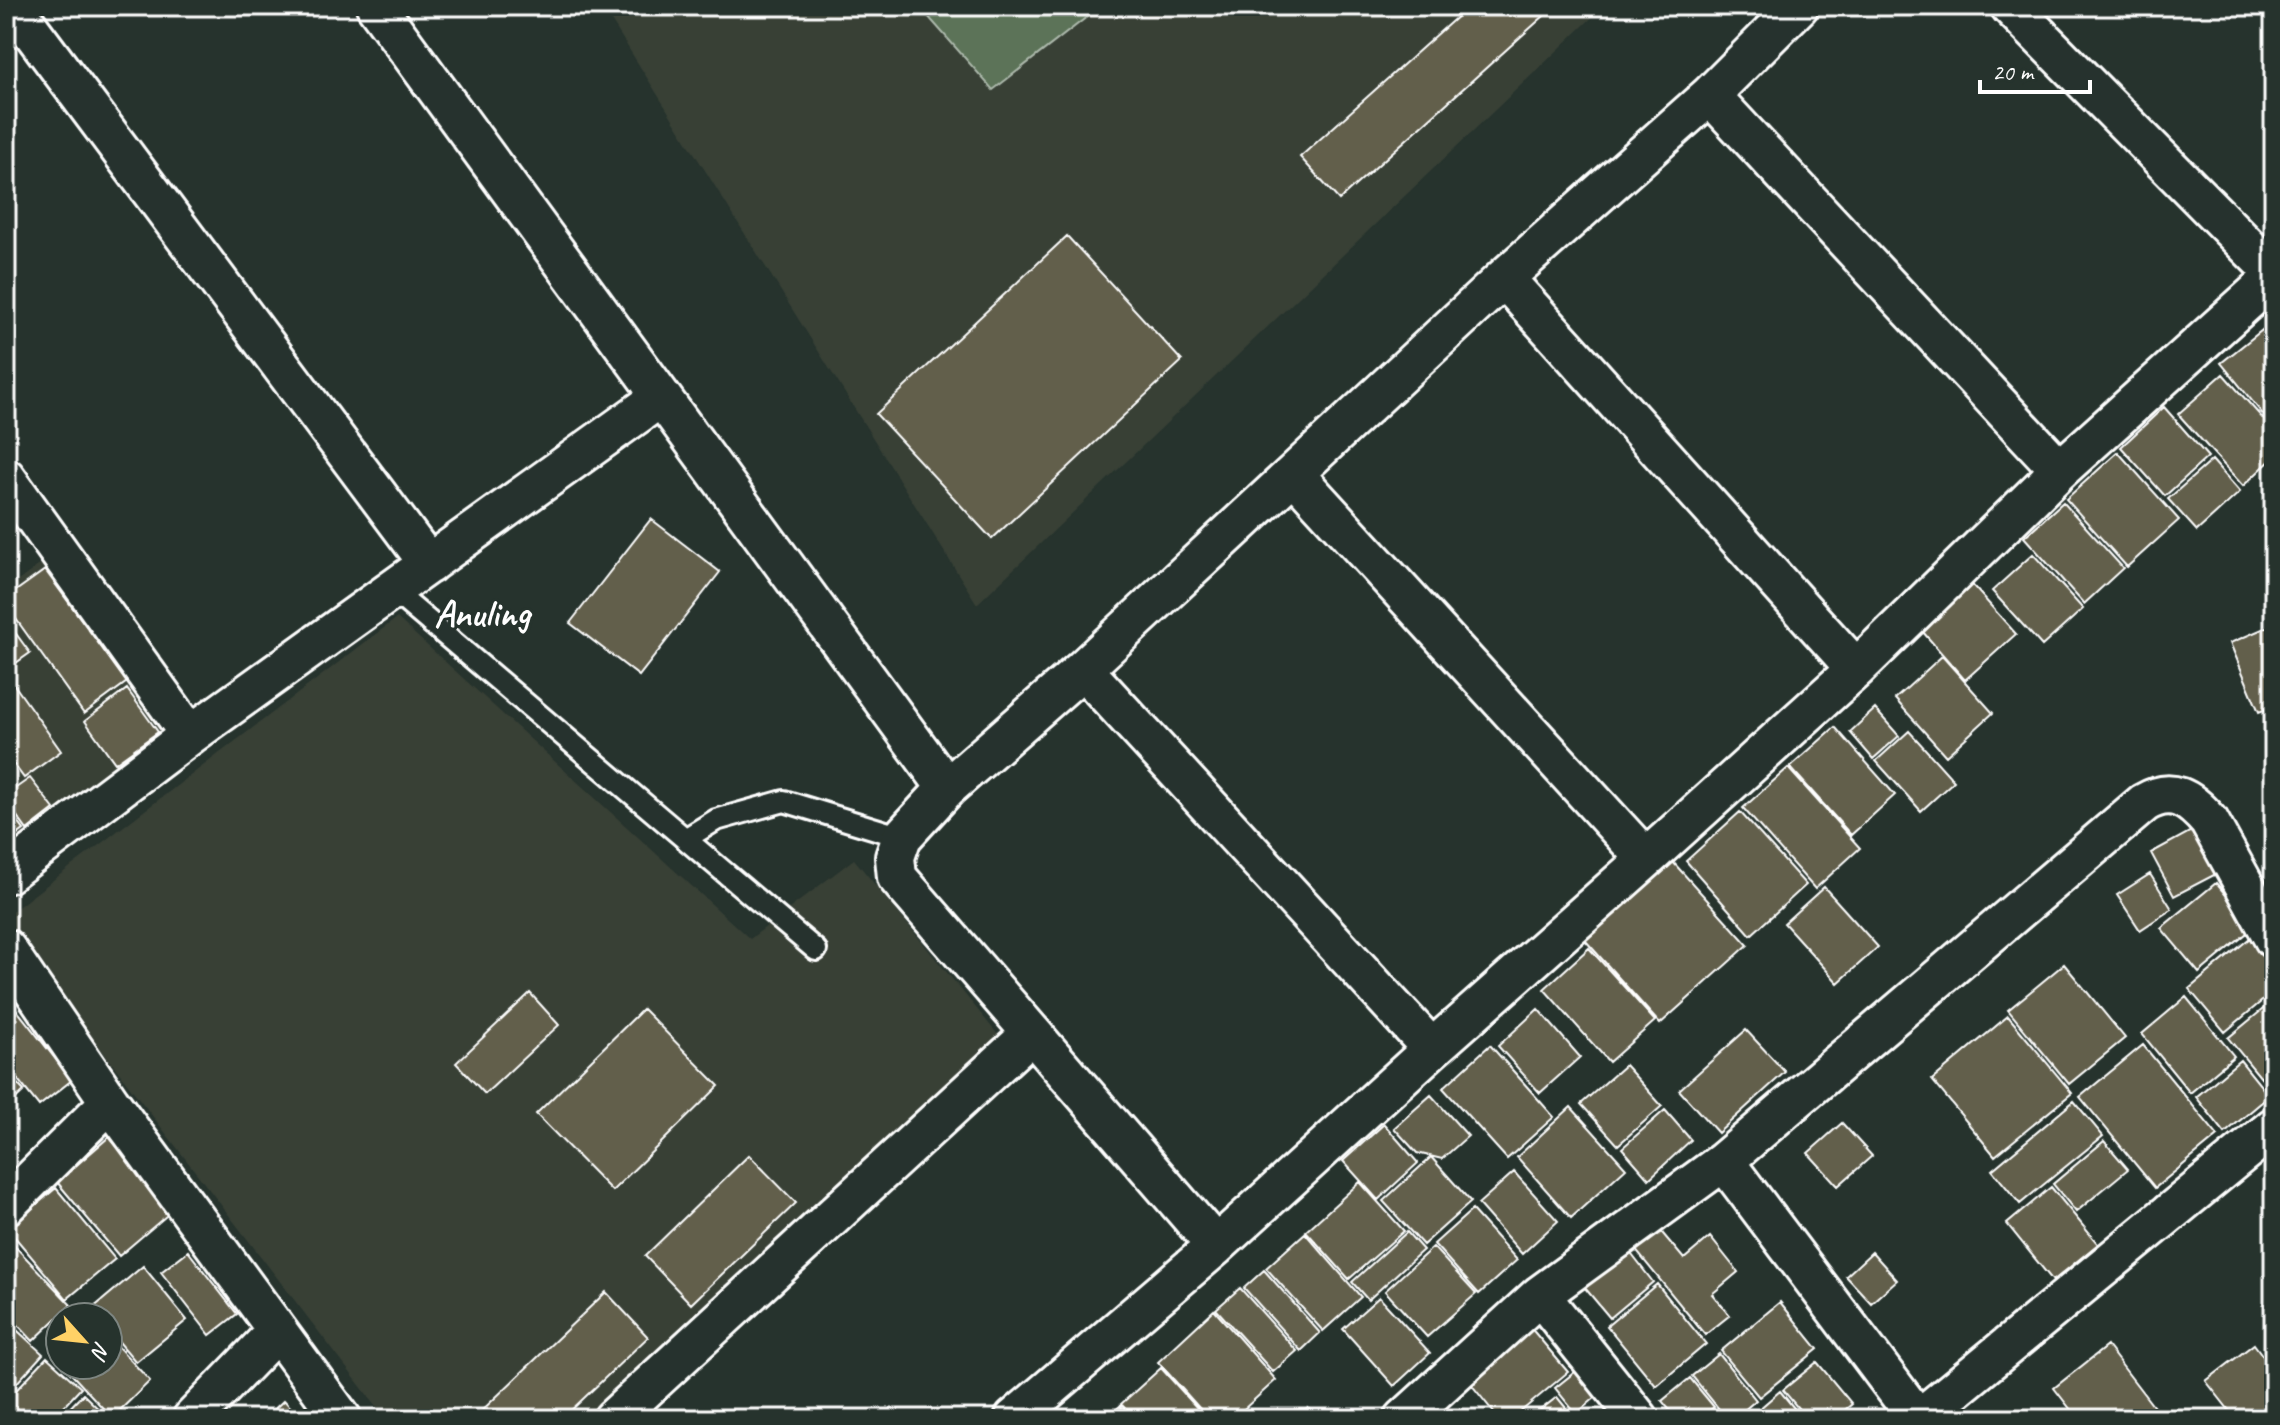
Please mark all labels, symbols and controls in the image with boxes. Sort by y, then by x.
scale bar [1980,44,2090,94]
text: 20 m [1992,57,2035,87]
district label: Anuling [434,590,533,637]
north arrow [44,1301,124,1381]
text: N [84,1337,116,1365]

